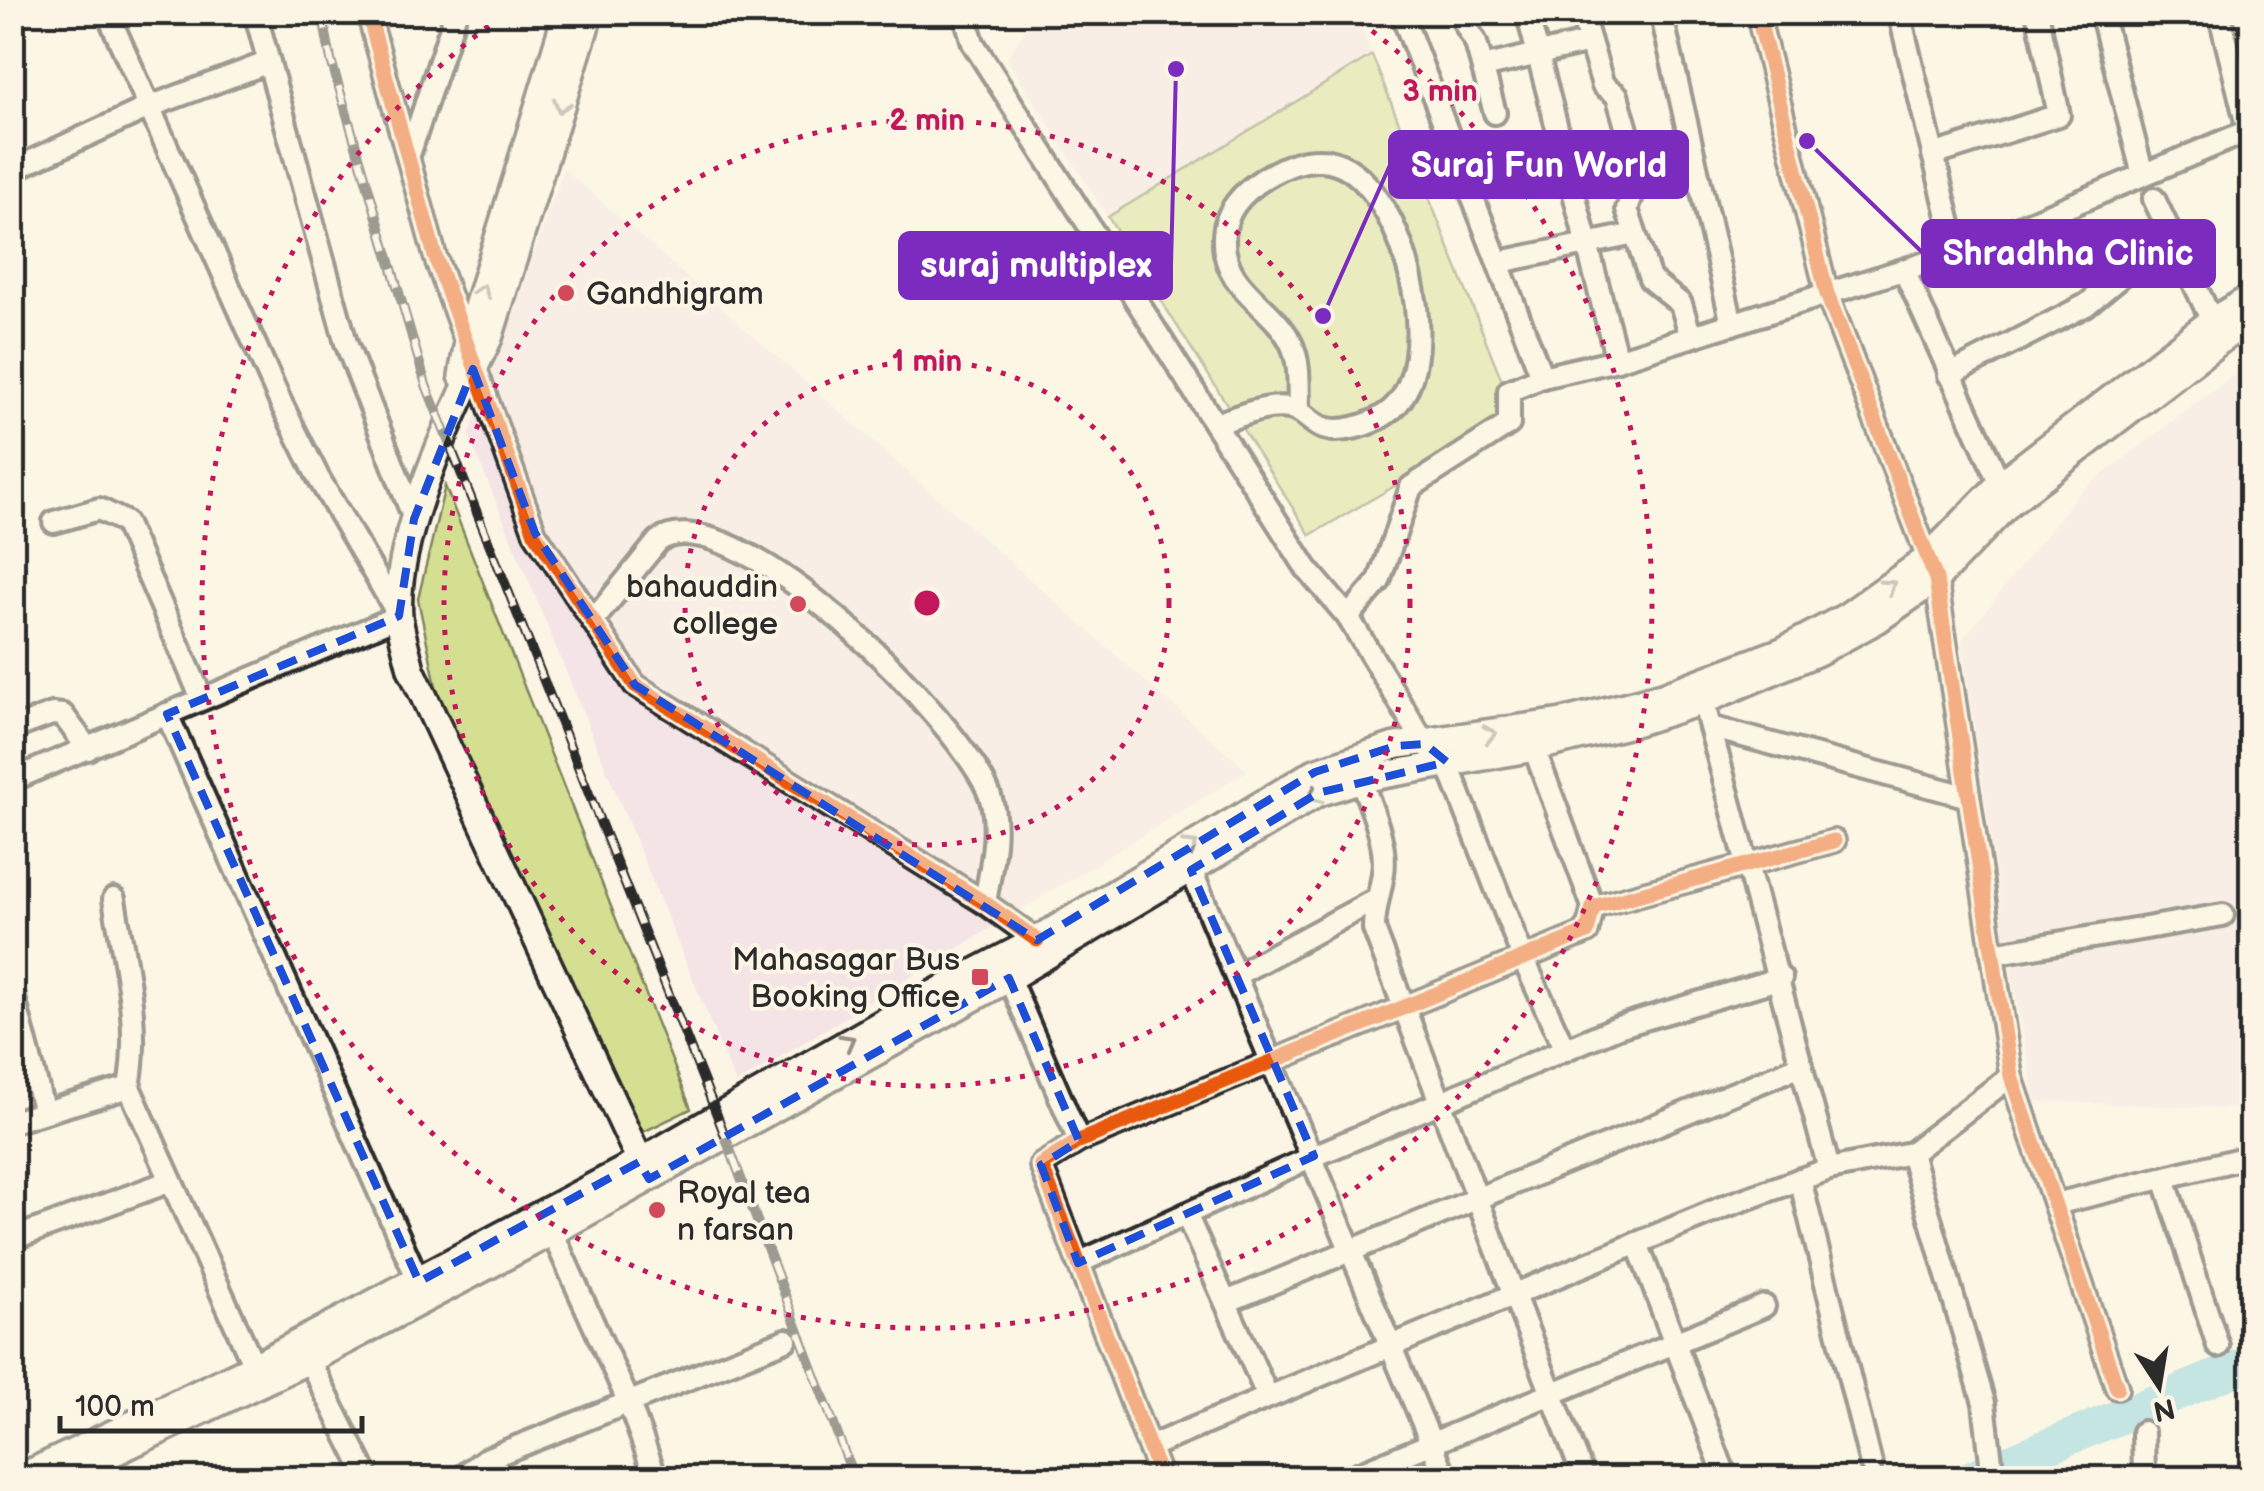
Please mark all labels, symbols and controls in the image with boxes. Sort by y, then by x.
text: 3 min [1402,74,1478,110]
one-way arrow [552,96,573,113]
text: 2 min [889,103,965,139]
callout: Suraj Fun World [1390,132,1687,197]
text: Suraj Fun World [1411,145,1667,188]
callout: Shradhha Clinic [1923,221,2214,286]
callout: suraj multiplex [900,233,1171,298]
text: Shradhha Clinic [1942,233,2194,276]
text: suraj multiplex [920,245,1152,288]
place label: Gandhigram [586,275,764,314]
marker: Gandhigram [555,282,577,304]
one-way arrow [470,283,491,300]
text: 1 min [892,344,962,380]
place label: bahauddin college [626,568,778,644]
one-way arrow [1878,580,1896,598]
centre of rings [909,585,945,621]
marker: bahauddin college [787,593,809,615]
one-way arrow [1482,724,1498,745]
one-way arrow [1306,784,1324,804]
one-way arrow [1180,839,1198,858]
place label: Mahasagar Bus Booking Office [732,941,960,1017]
marker: Mahasagar Bus Booking Office [969,966,991,988]
one-way arrow [837,1034,855,1054]
place label: Royal tea n farsan [677,1174,811,1250]
marker: Royal tea n farsan [646,1199,668,1221]
north arrow [2109,1336,2209,1436]
scale bar [60,1371,362,1433]
text: 100 m [75,1389,155,1425]
text: N [2150,1391,2178,1427]

